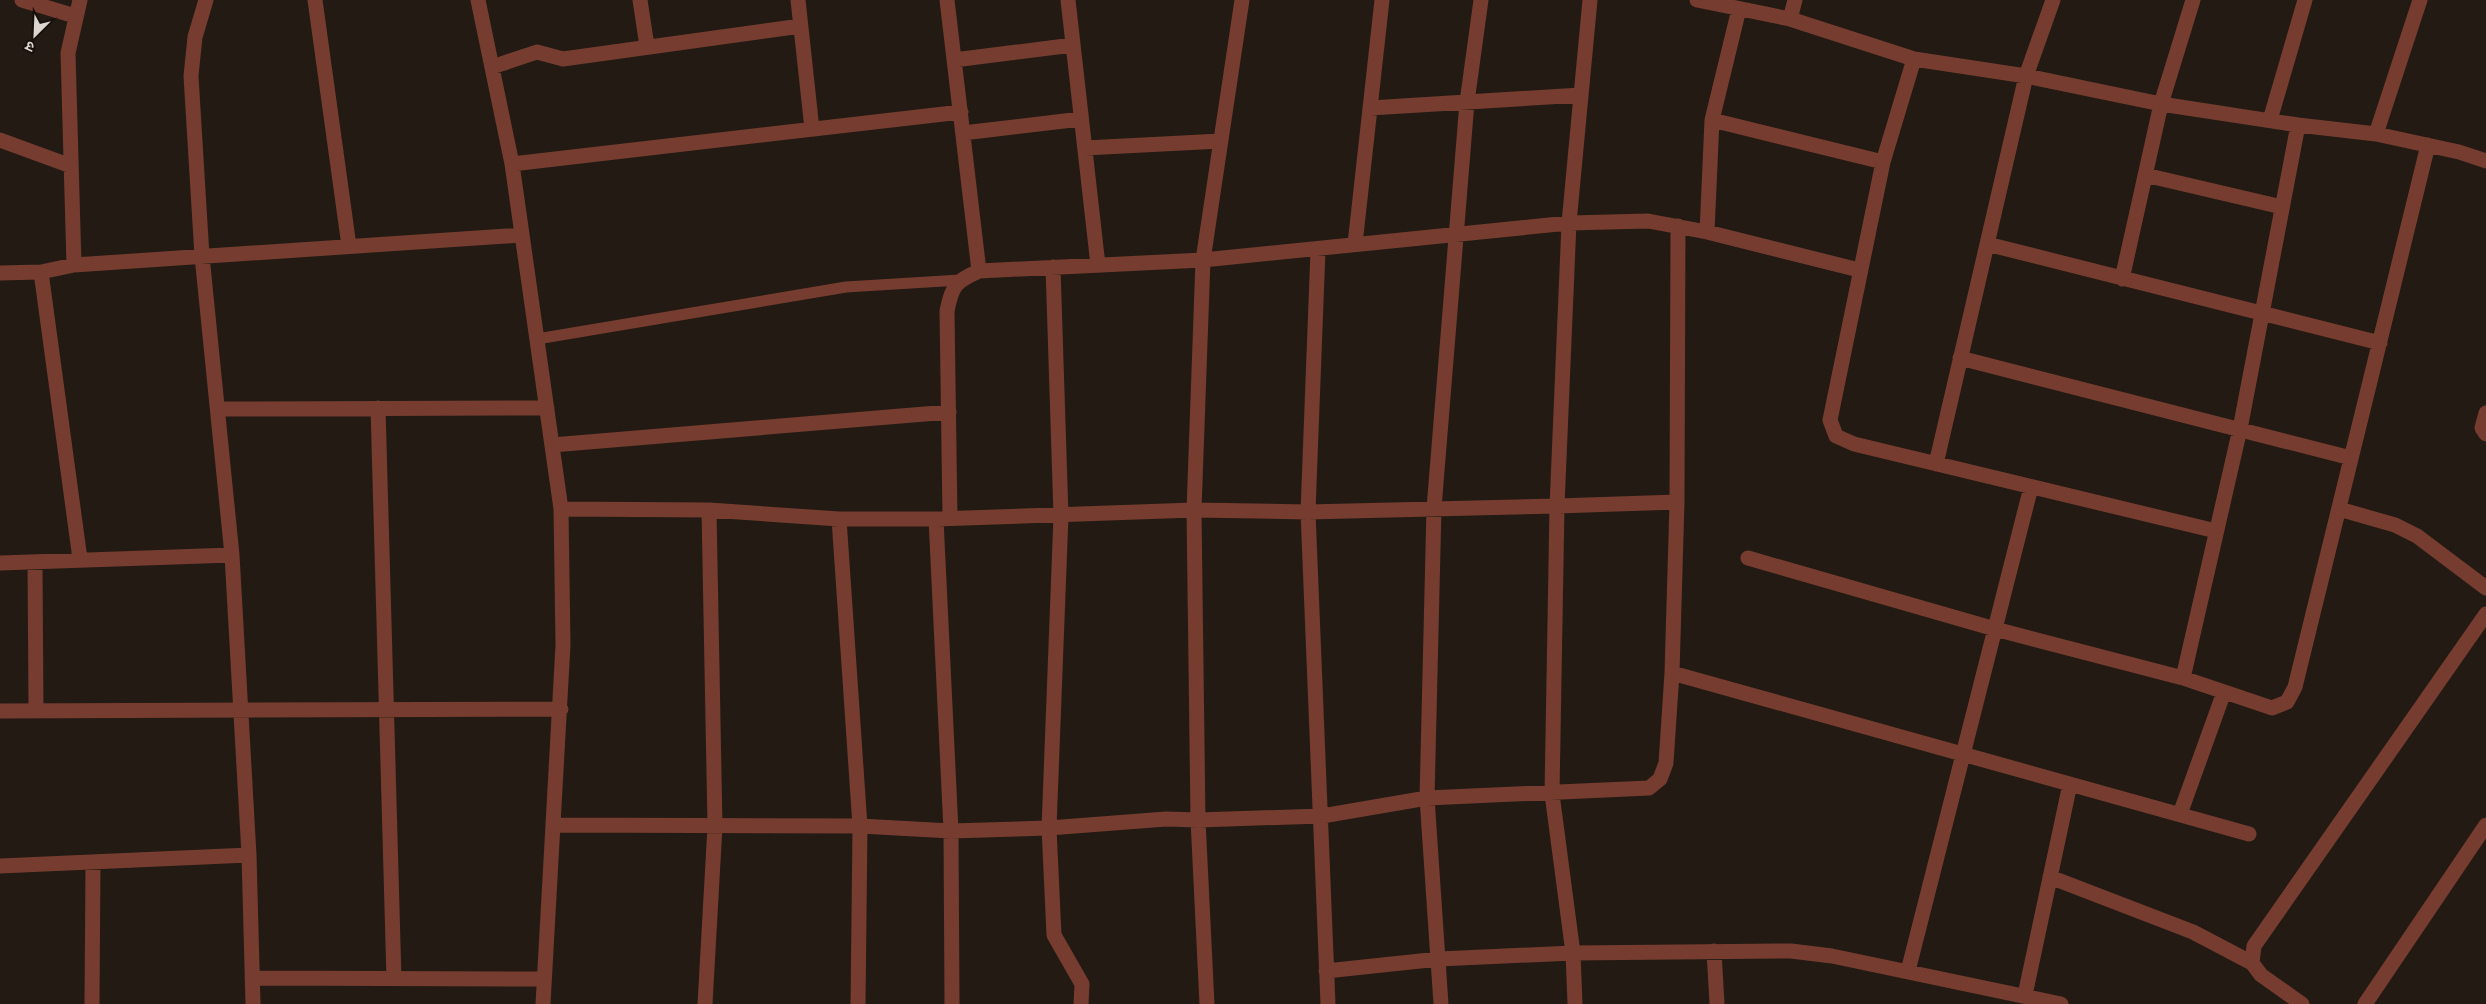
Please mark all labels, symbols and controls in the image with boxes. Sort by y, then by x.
north arrow [10,10,60,60]
text: उ [22,38,37,56]

